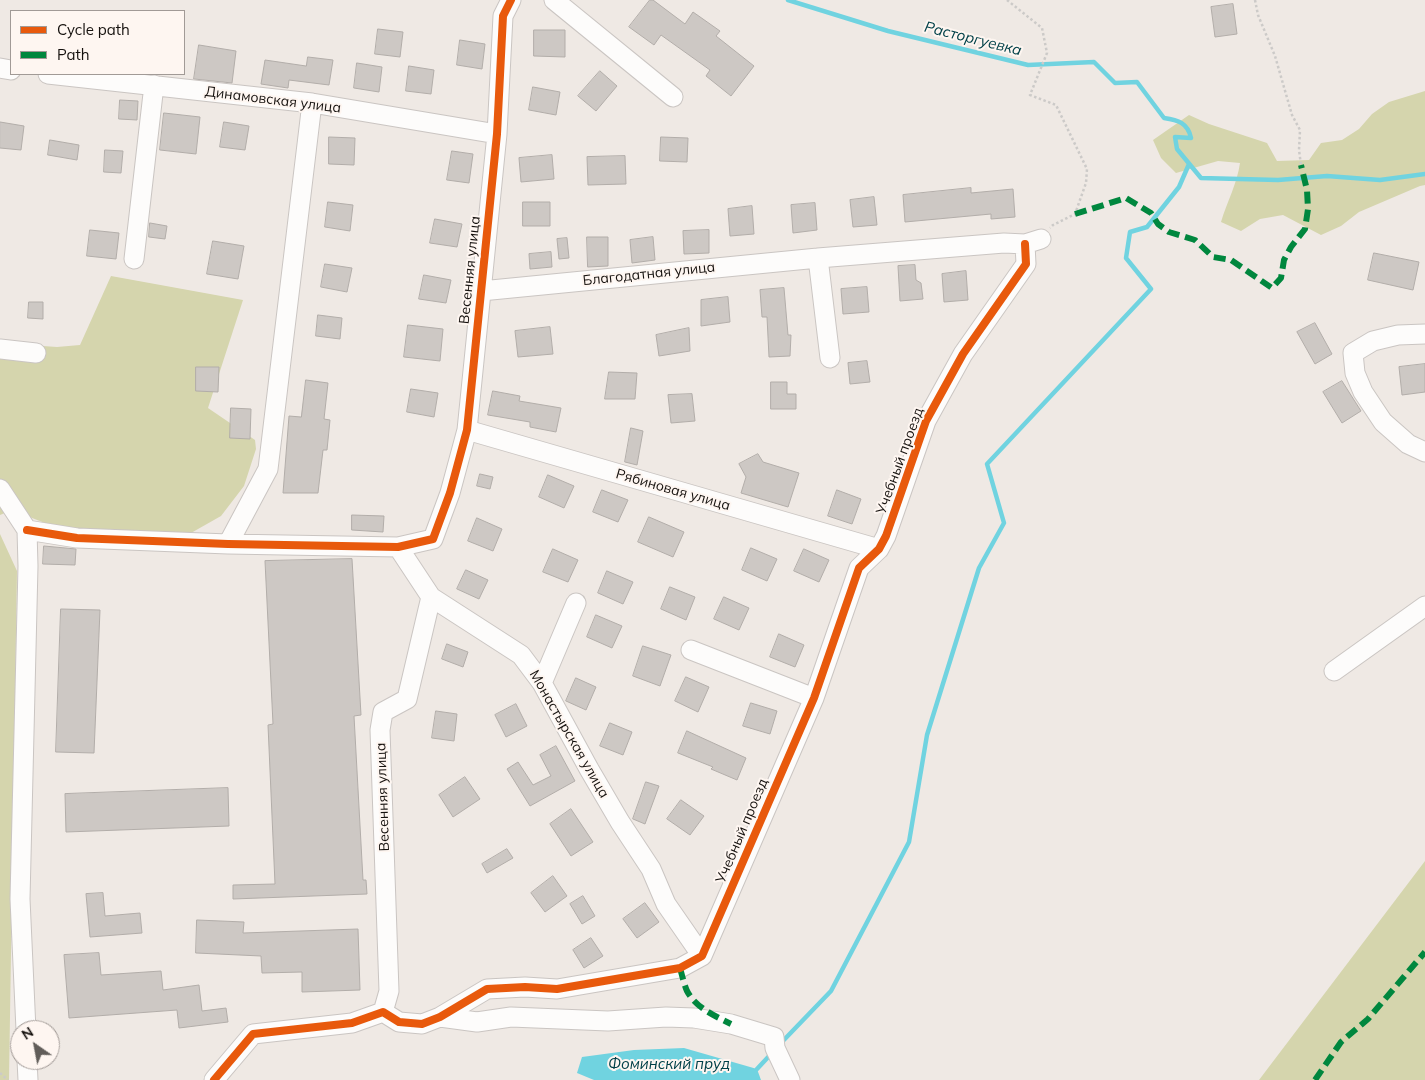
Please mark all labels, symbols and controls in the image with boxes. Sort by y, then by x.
legend [10,10,185,75]
water label: Расторгуевка [923,18,1023,60]
text: Cycle path [57,20,130,39]
text: Path [57,45,89,64]
street label: Динамовская улица [204,83,342,117]
street label: Весенняя улица [456,215,484,325]
street label: Благодатная улица [582,259,716,289]
street label: Учебный проезд [873,405,927,517]
street label: Рябиновая улица [614,466,732,514]
street label: Монастырская улица [526,667,612,801]
street label: Весенняя улица [373,742,393,852]
street label: Учебный проезд [712,776,772,886]
north arrow [10,1020,60,1070]
text: N [18,1023,37,1044]
water label: Фоминский пруд [608,1055,730,1073]

